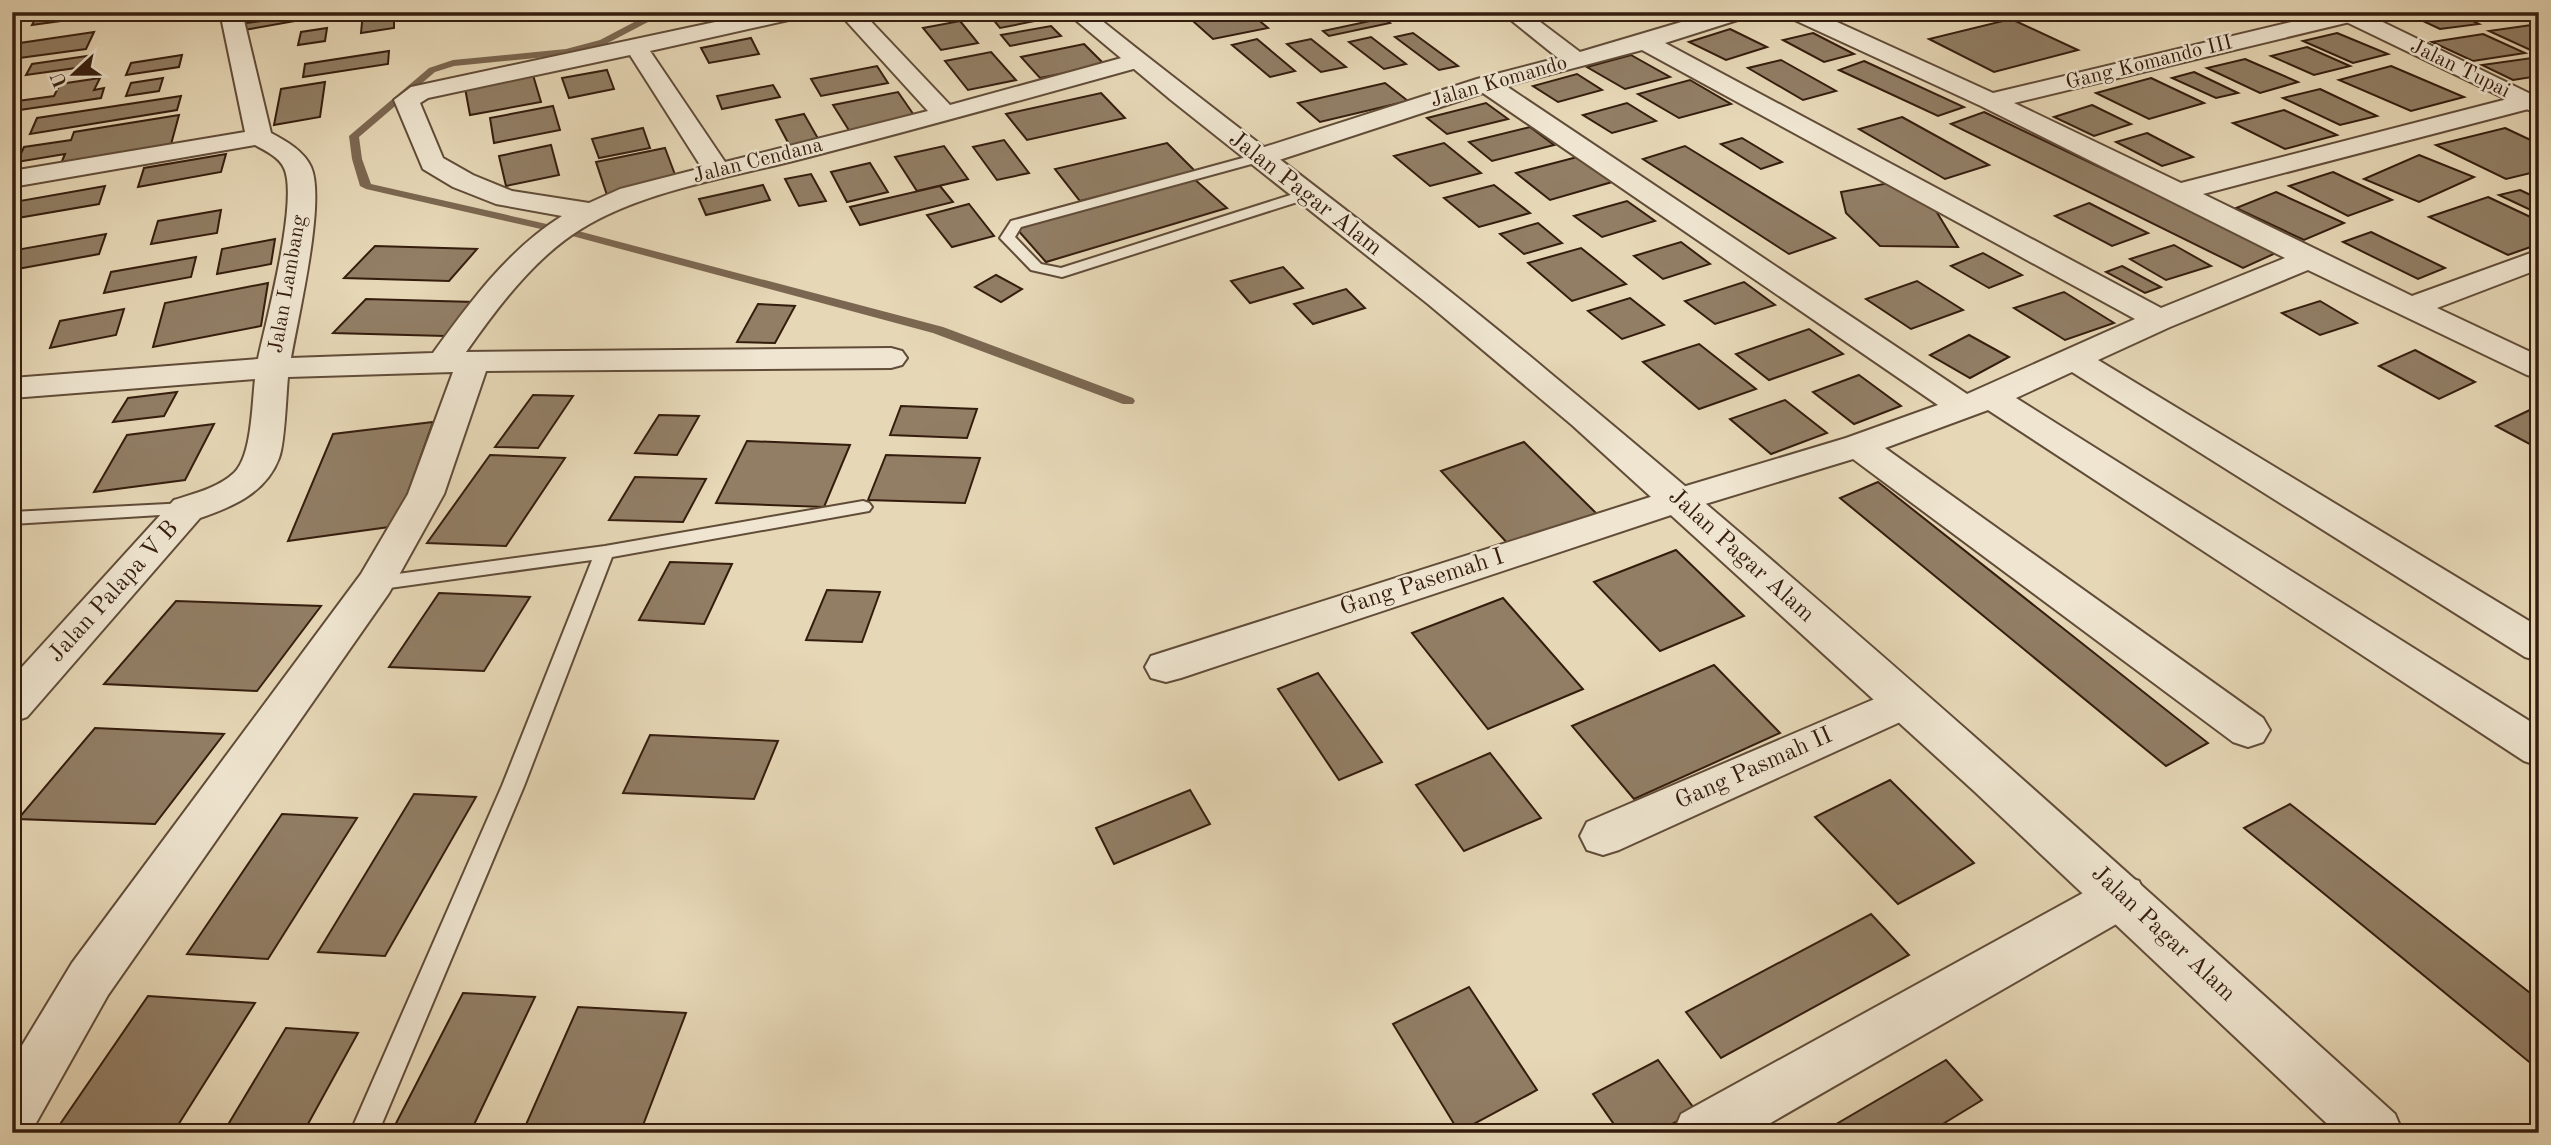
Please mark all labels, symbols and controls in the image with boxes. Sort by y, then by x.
street label: Gang Komando III [2064,32,2234,94]
street label: Jalan Tupai [2407,36,2513,102]
north arrow [38,38,108,108]
street label: Jalan Komando [1428,52,1570,112]
text: U [49,69,72,90]
street label: Jalan Pagar Alam [1224,127,1386,261]
street label: Jalan Cendana [691,135,825,187]
street label: Jalan Lambang [266,213,311,355]
street label: Jalan Pagar Alam [1663,484,1819,628]
street label: Jalan Palapa V B [44,517,184,667]
street label: Gang Pasemah I [1337,545,1507,621]
street label: Gang Pasmah II [1672,724,1836,814]
street label: Jalan Pagar Alam [2086,861,2240,1007]

